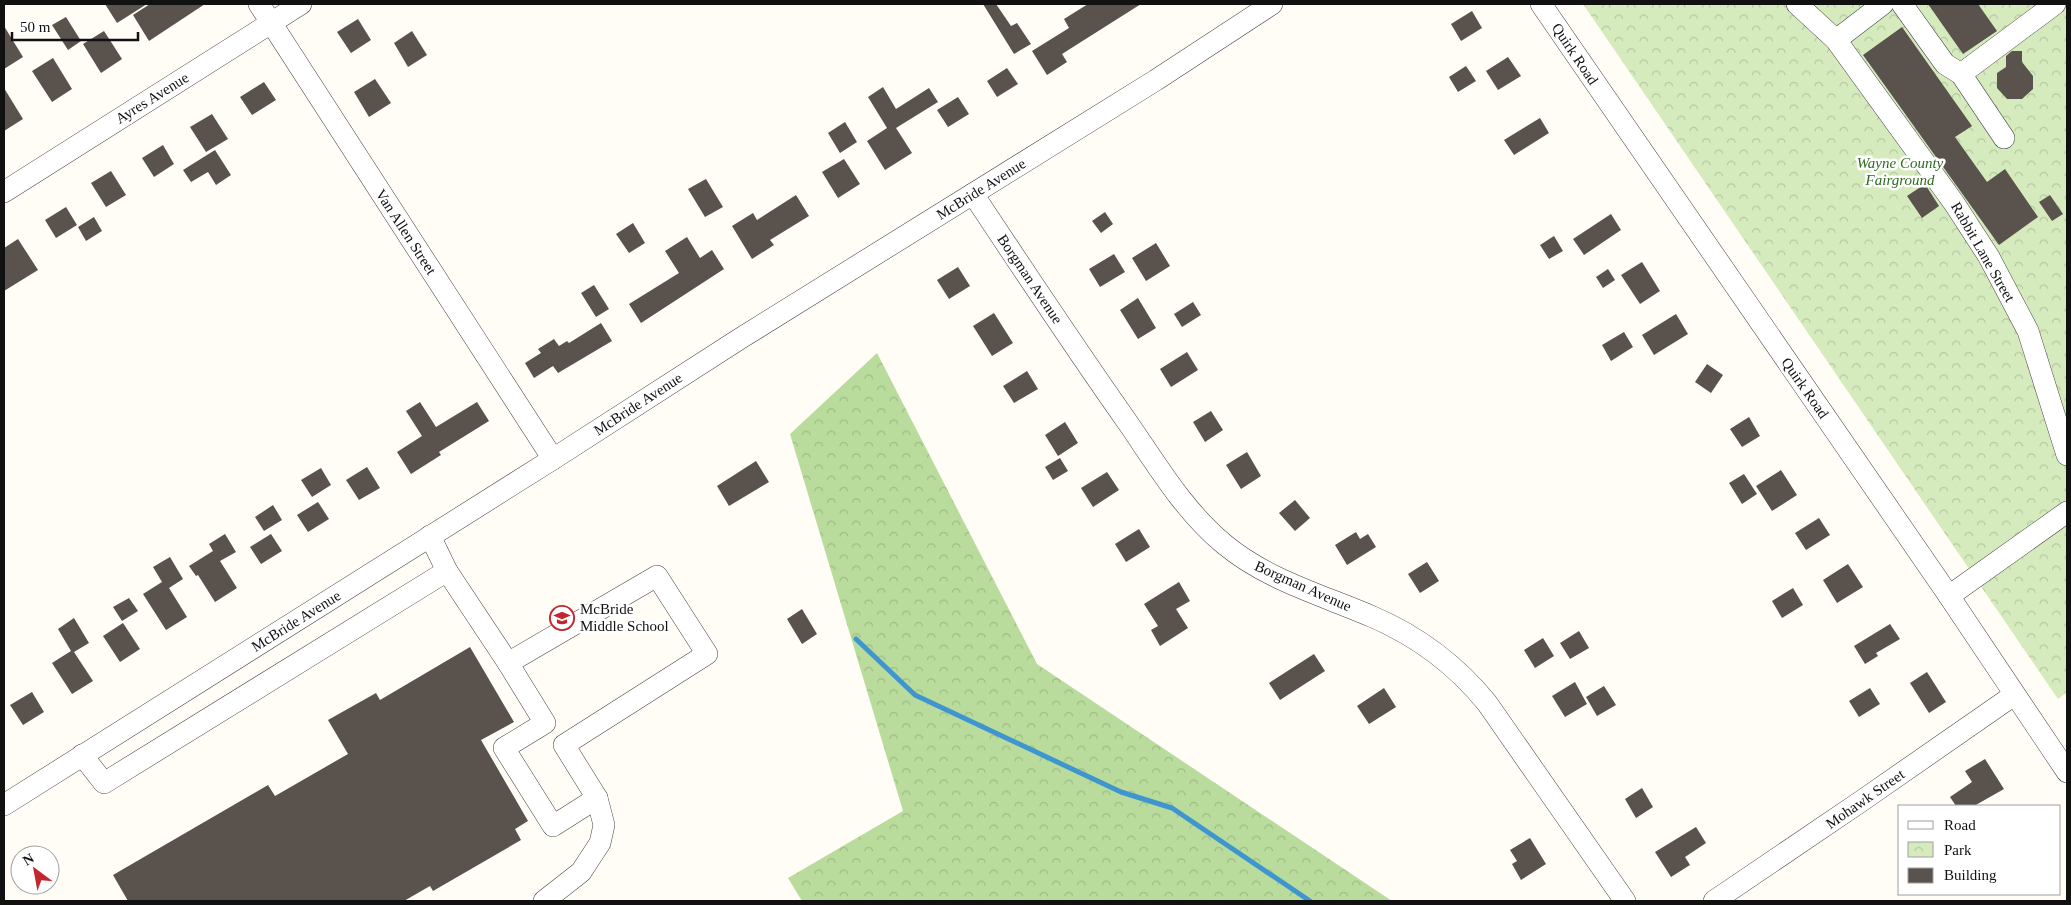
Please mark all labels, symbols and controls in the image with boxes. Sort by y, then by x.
scale bar [12,10,139,42]
text: 50 m [20,19,51,35]
street label: Quirk Road [1549,20,1602,88]
street label: Ayres Avenue [113,69,192,127]
street label: McBride Avenue [934,155,1029,223]
park label: Wayne County Fairground [1857,155,1944,188]
street label: Van Allen Street [373,186,440,278]
street label: Rabbit Lane Street [1948,199,2018,305]
street label: Borgman Avenue [994,231,1066,327]
street label: Quirk Road [1778,355,1832,422]
street label: McBride Avenue [591,369,685,438]
street label: Borgman Avenue [1252,558,1354,615]
street label: McBride Avenue [249,587,344,655]
place label: McBride Middle School [580,601,669,634]
school or university icon: McBride Middle School [549,605,575,631]
street label: Mohawk Street [1823,766,1908,832]
legend [1898,805,2061,895]
text: Road [1944,817,1976,833]
text: Park [1944,842,1972,858]
north arrow [10,845,60,895]
text: N [20,850,37,868]
text: Building [1944,867,1997,883]

